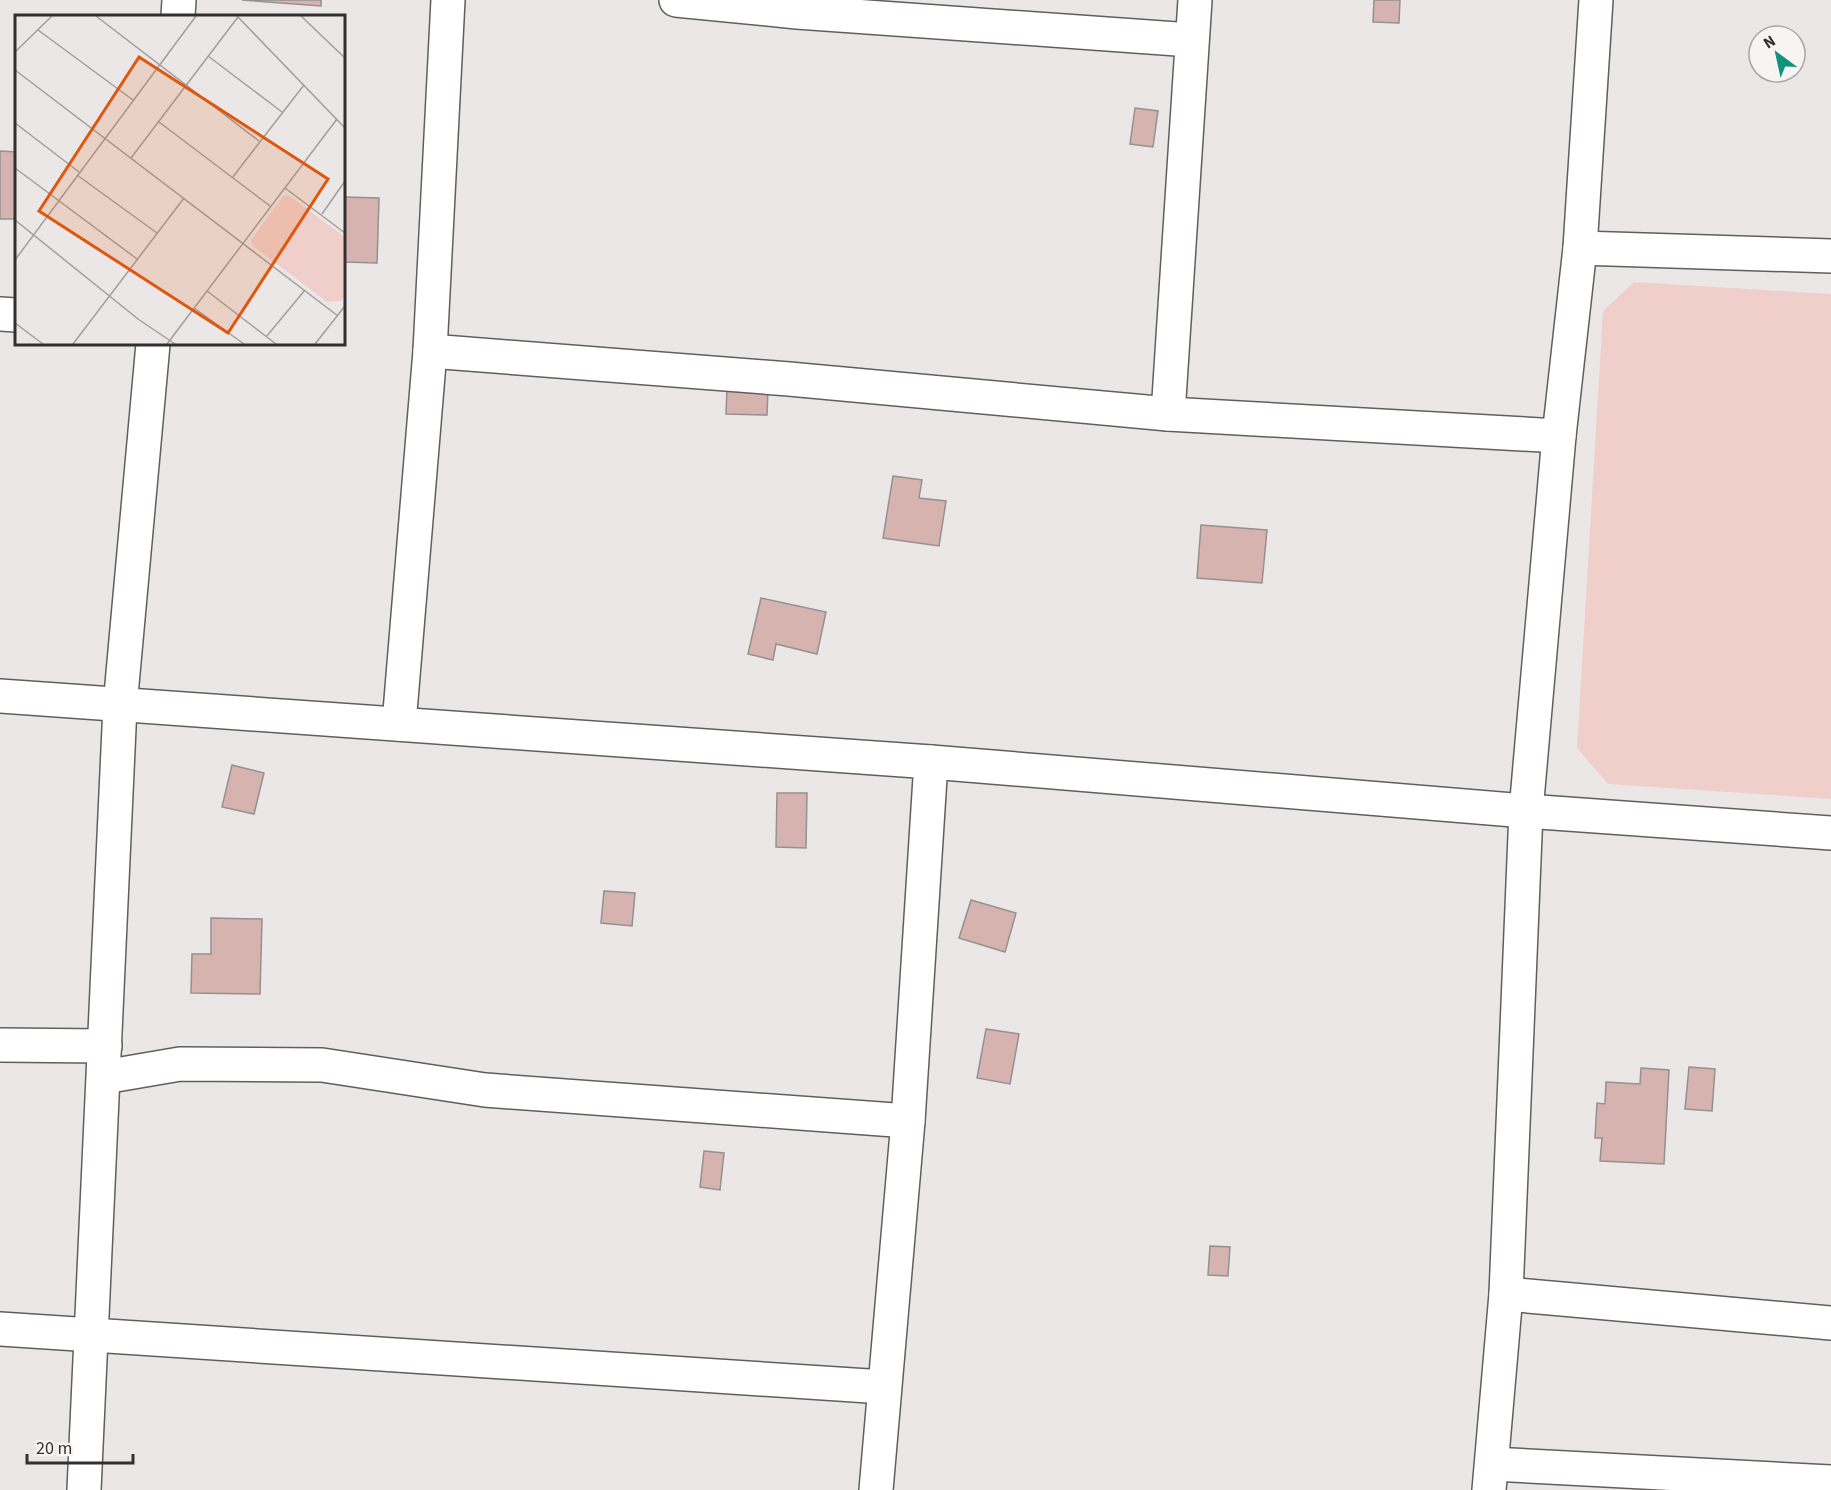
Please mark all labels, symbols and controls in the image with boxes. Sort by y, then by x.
inset map [15,15,345,345]
north arrow [1747,24,1807,84]
text: N [1759,30,1780,54]
scale bar [27,1427,134,1465]
text: 20 m [36,1436,72,1461]

